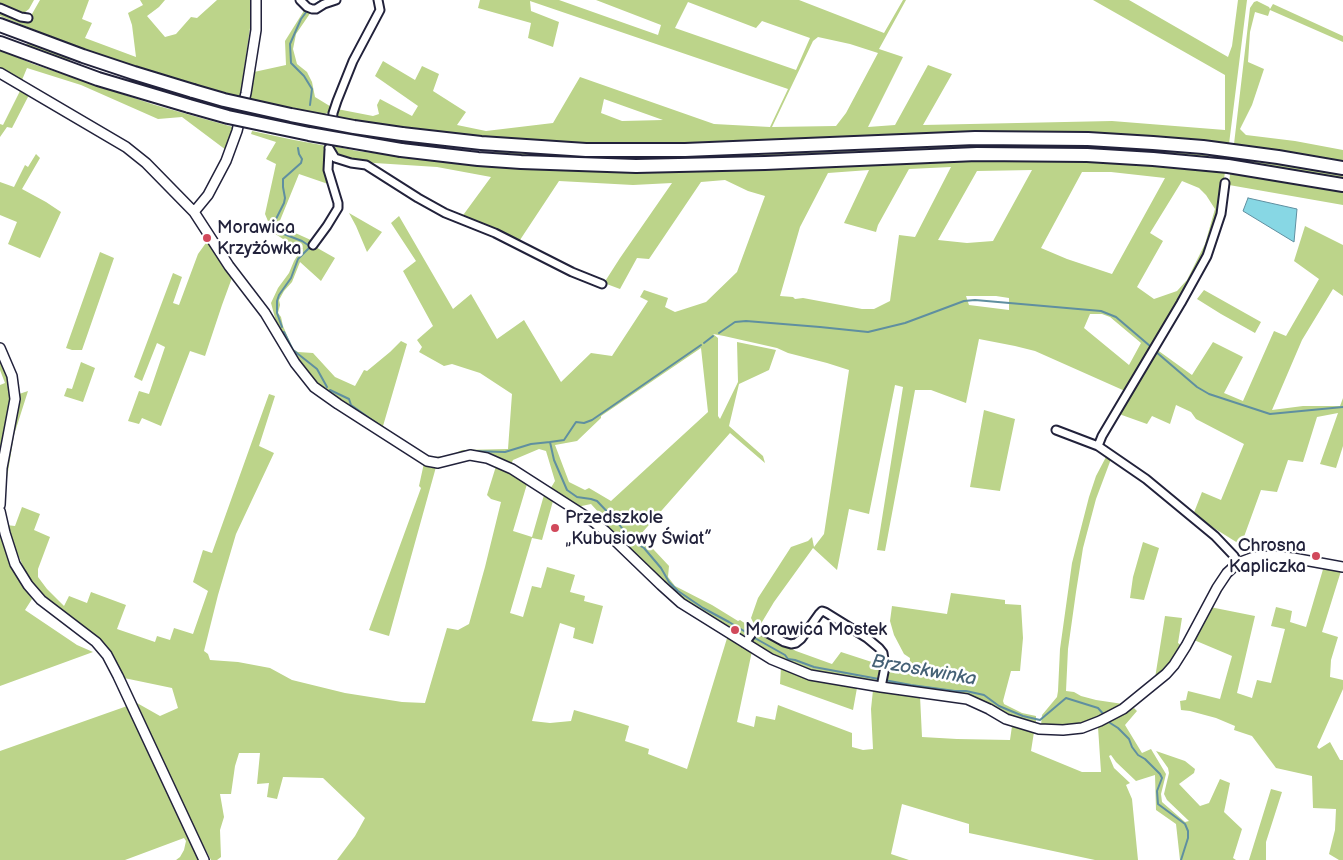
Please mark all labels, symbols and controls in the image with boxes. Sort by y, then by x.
place label: Morawica Krzyżówka [217,217,302,260]
marker: Morawica Krzyżówka [201,232,213,244]
place label: Przedszkole „Kubusiowy Świat” [565,507,712,550]
marker: Przedszkole „Kubusiowy Świat” [549,522,561,534]
place label: Chrosna Kapliczka [1229,535,1306,578]
marker: Chrosna Kapliczka [1310,550,1322,562]
place label: Morawica Mostek [745,619,887,641]
marker: Morawica Mostek [729,624,741,636]
water label: Brzoskwinka [870,651,978,691]

